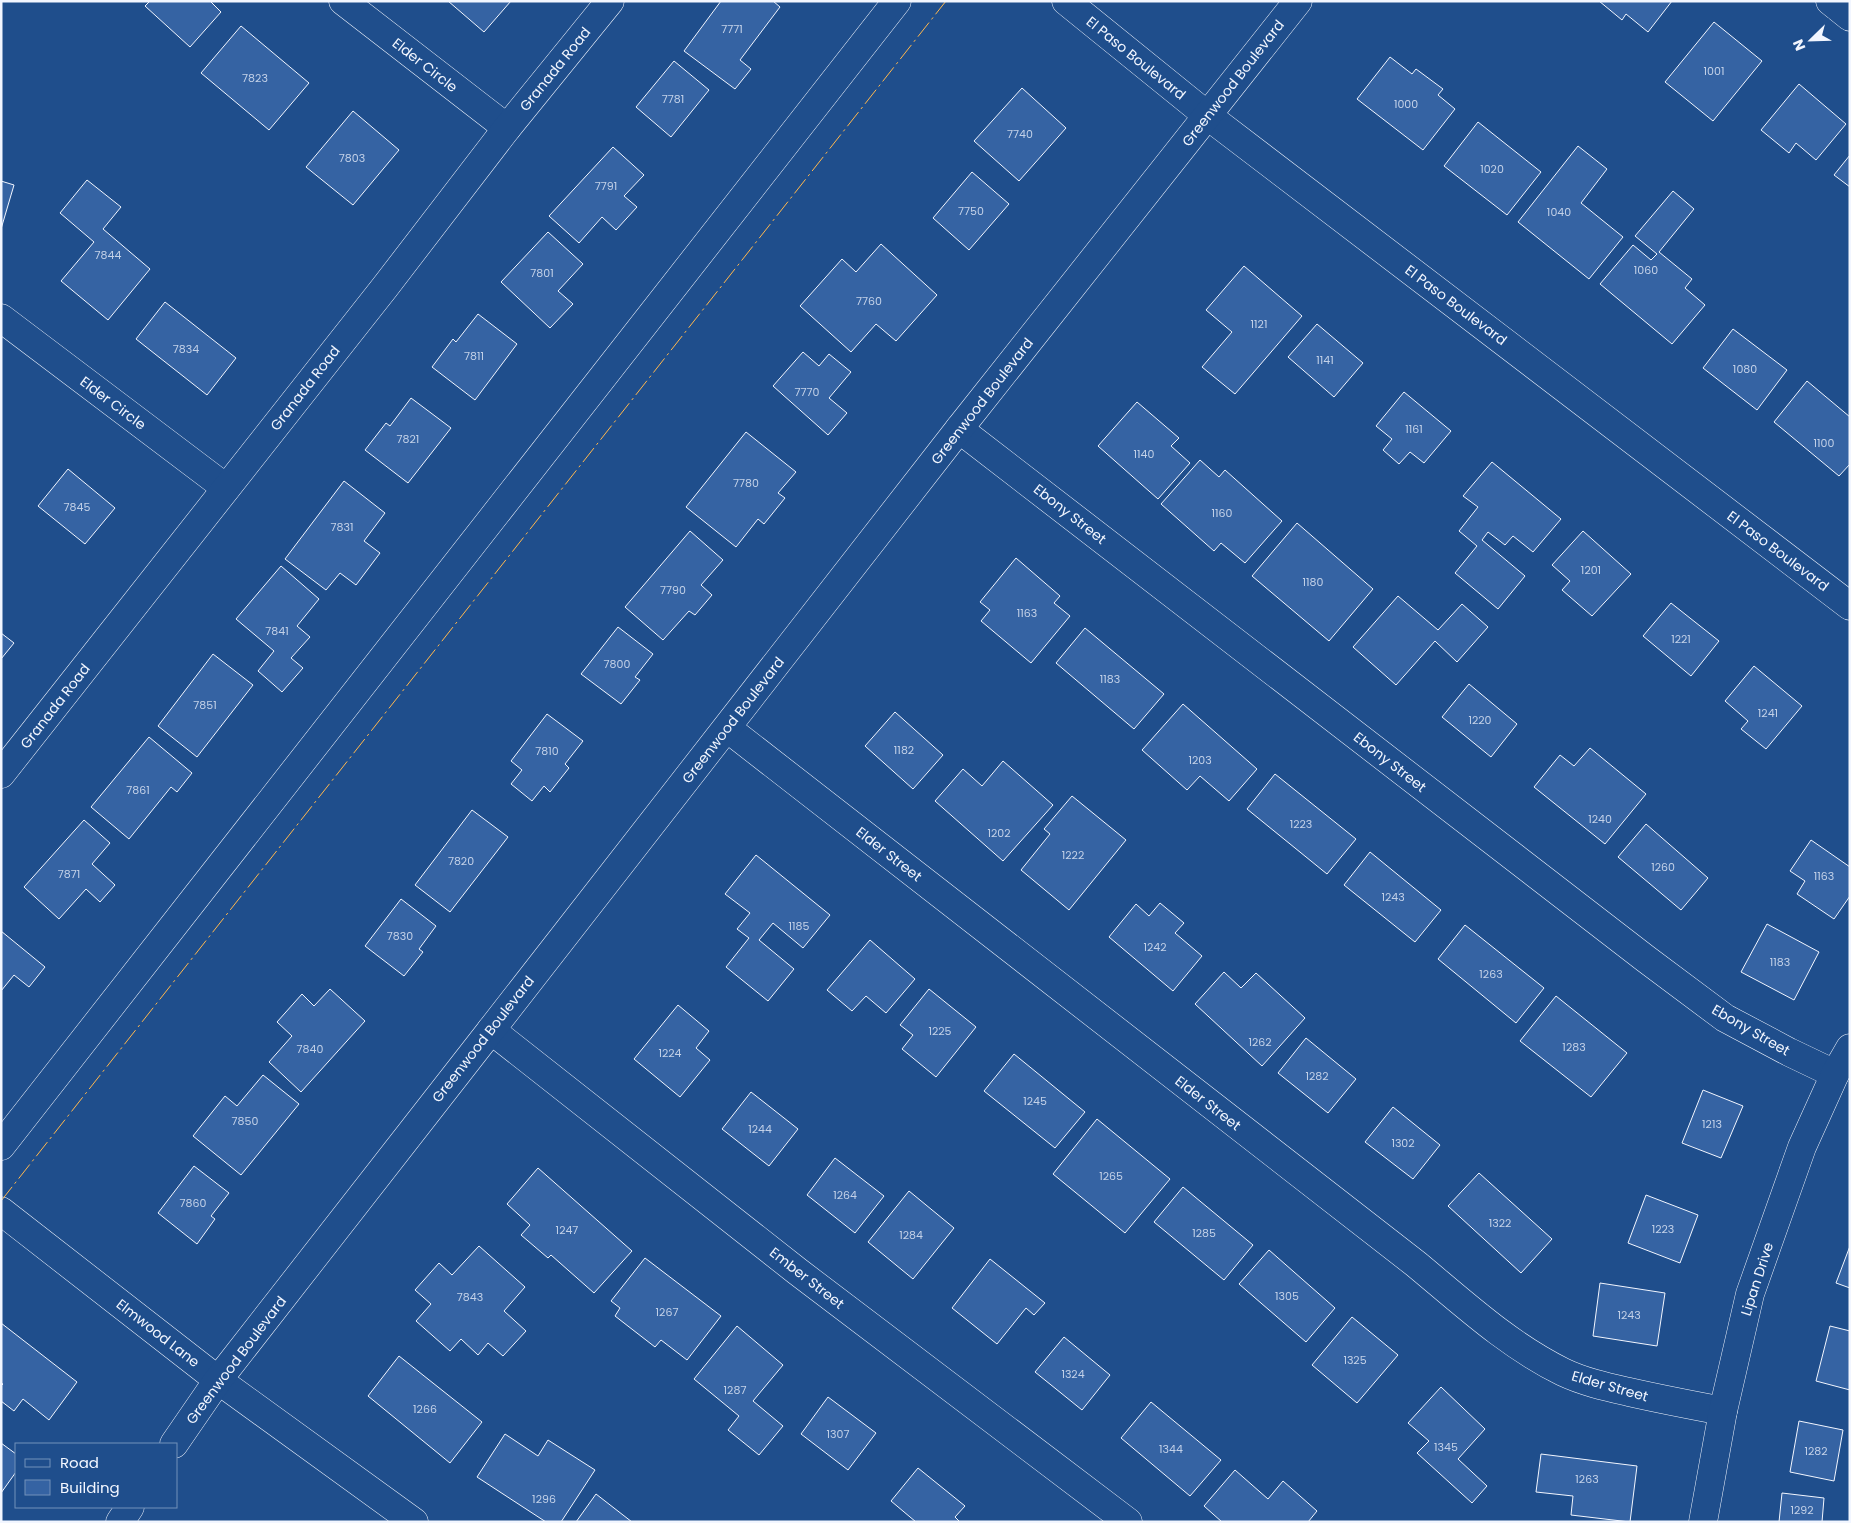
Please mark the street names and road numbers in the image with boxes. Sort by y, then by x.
street label: El Paso Boulevard [1082,12,1190,104]
street label: Greenwood Boulevard [1177,16,1289,150]
street label: Granada Road [515,23,595,115]
street label: Elder Circle [388,33,462,97]
street label: El Paso Boulevard [1401,260,1511,350]
street label: Greenwood Boulevard [926,334,1038,468]
street label: Granada Road [265,341,345,435]
street label: Elder Circle [76,372,150,435]
street label: Ebony Street [1029,479,1111,549]
street label: El Paso Boulevard [1723,506,1833,596]
street label: Greenwood Boulevard [677,653,789,787]
street label: Granada Road [15,659,95,753]
street label: Ebony Street [1349,727,1431,797]
street label: Elder Street [852,822,926,886]
street label: Greenwood Boulevard [427,972,539,1106]
street label: Ebony Street [1708,1000,1794,1060]
street label: Elder Street [1171,1071,1245,1135]
street label: Lipan Drive [1736,1239,1778,1318]
street label: Ember Street [765,1243,849,1313]
street label: Greenwood Boulevard [181,1292,291,1428]
street label: Elmwood Lane [112,1294,204,1372]
street label: Elder Street [1569,1366,1651,1406]

